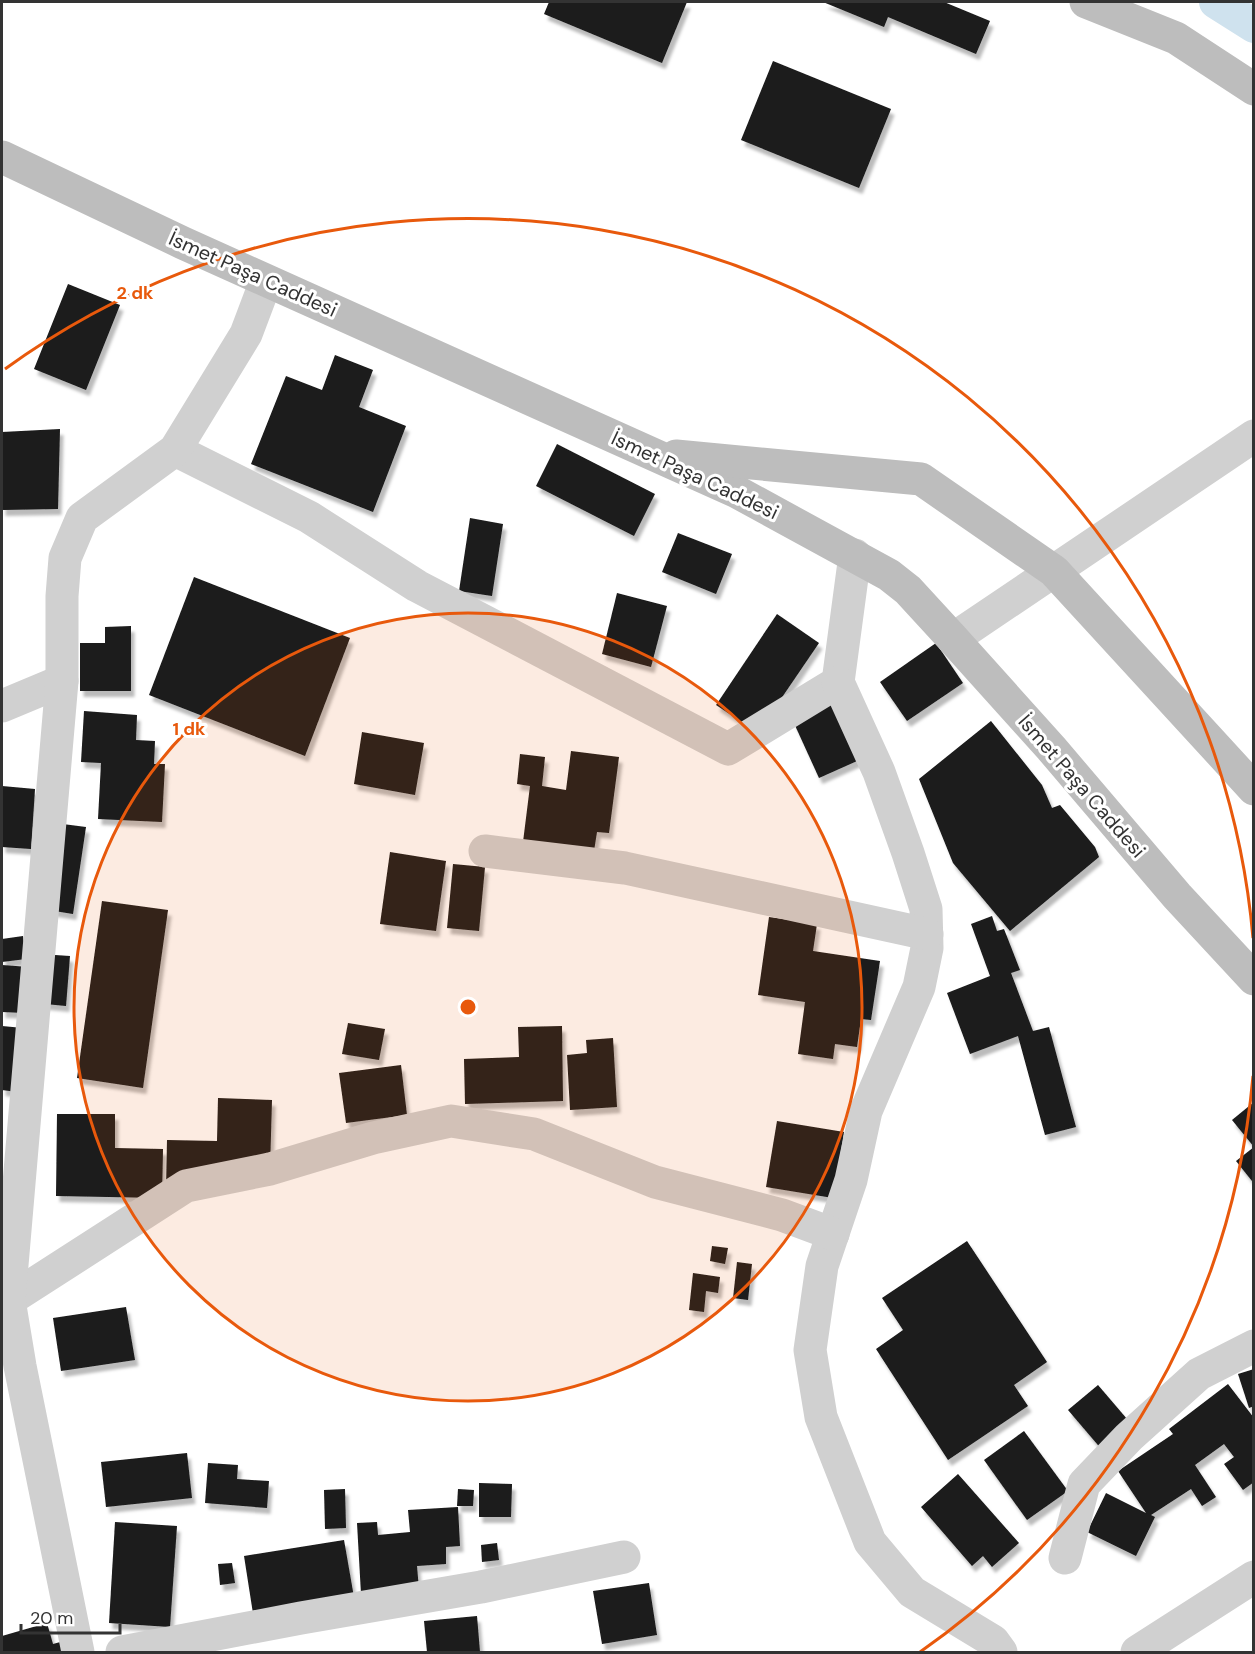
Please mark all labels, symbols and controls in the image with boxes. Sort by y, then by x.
street label: İsmet Paşa Caddesi [165,225,341,323]
text: 2 dk [117,281,154,305]
street label: İsmet Paşa Caddesi [607,425,783,525]
street label: İsmet Paşa Caddesi [1013,709,1151,863]
text: 1 dk [173,717,206,741]
centre of rings [458,997,478,1017]
scale bar [21,1597,120,1635]
text: 20 m [30,1606,73,1630]

